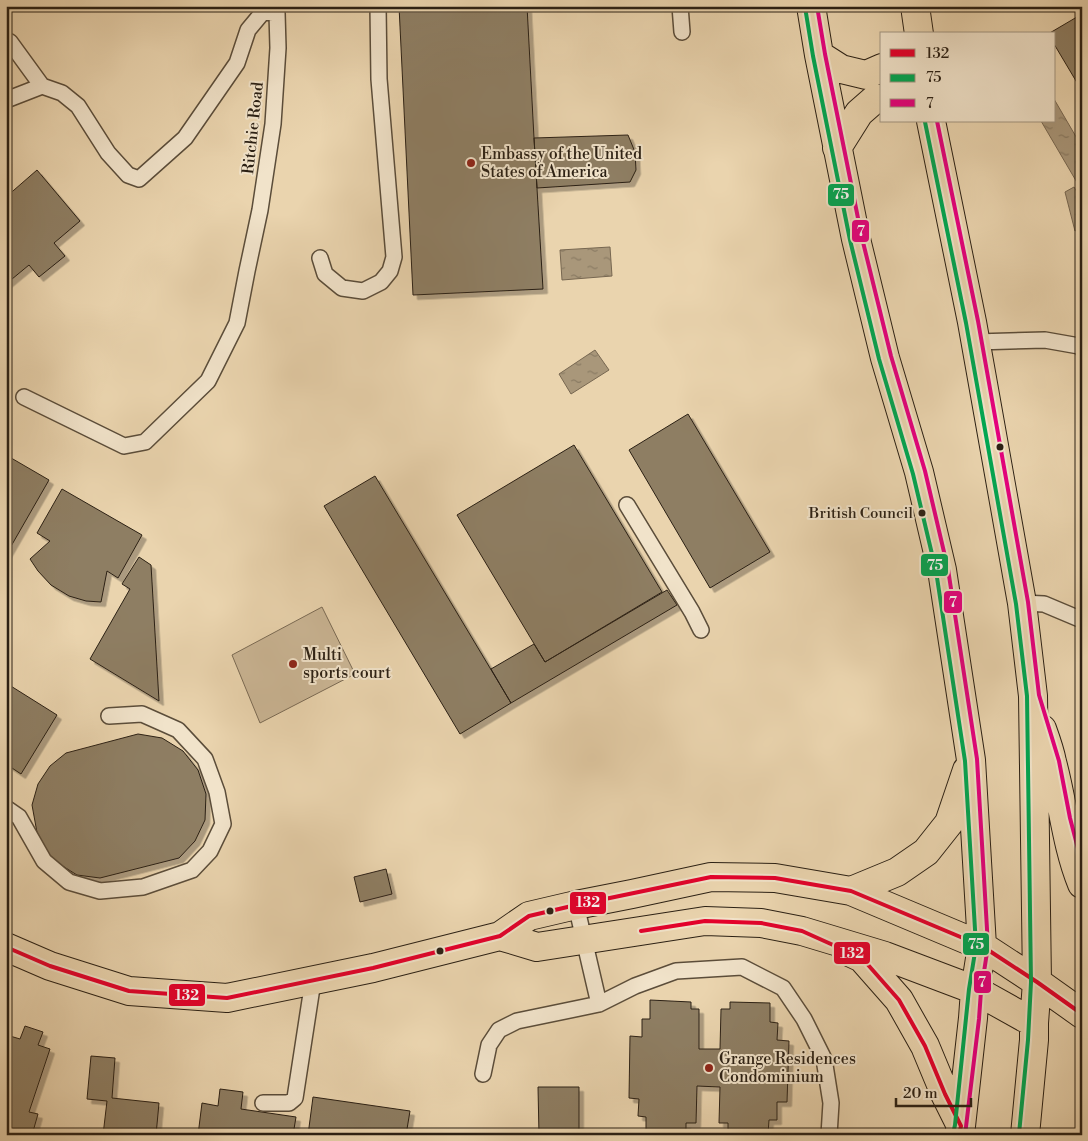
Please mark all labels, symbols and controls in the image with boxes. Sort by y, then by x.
legend [880,32,1056,122]
text: 132 [926,44,949,63]
text: 75 [926,68,942,87]
street label: Ritchie Road [238,81,268,175]
text: 7 [926,94,934,113]
place label: Embassy of the United States of America [481,144,642,182]
marker: Embassy of the United States of America [465,157,477,169]
line badge: 75 [827,183,855,207]
text: 75 [833,186,850,204]
line badge: 7 [851,219,870,243]
text: 7 [857,223,866,241]
unlabelled marker [995,442,1005,452]
place label: British Council [808,504,914,523]
marker: British Council [917,508,927,518]
line badge: 75 [920,553,949,577]
text: 75 [927,557,944,575]
line badge: 7 [943,590,963,614]
text: 7 [949,594,958,612]
place label: Multi sports court [303,645,391,683]
marker: Multi sports court [287,658,299,670]
line badge: 132 [569,891,607,915]
text: 132 [576,894,600,912]
unlabelled marker [545,906,555,916]
line badge: 75 [962,932,990,956]
text: 75 [968,936,985,954]
line badge: 132 [833,941,871,965]
text: 132 [840,945,864,963]
unlabelled marker [435,946,445,956]
line badge: 7 [973,970,992,994]
text: 7 [978,974,987,992]
line badge: 132 [168,983,206,1007]
text: 132 [175,987,199,1005]
place label: Grange Residences Condominium [719,1049,856,1087]
marker: Grange Residences Condominium [703,1062,715,1074]
scale bar [896,1076,970,1108]
text: 20 m [903,1084,938,1103]

